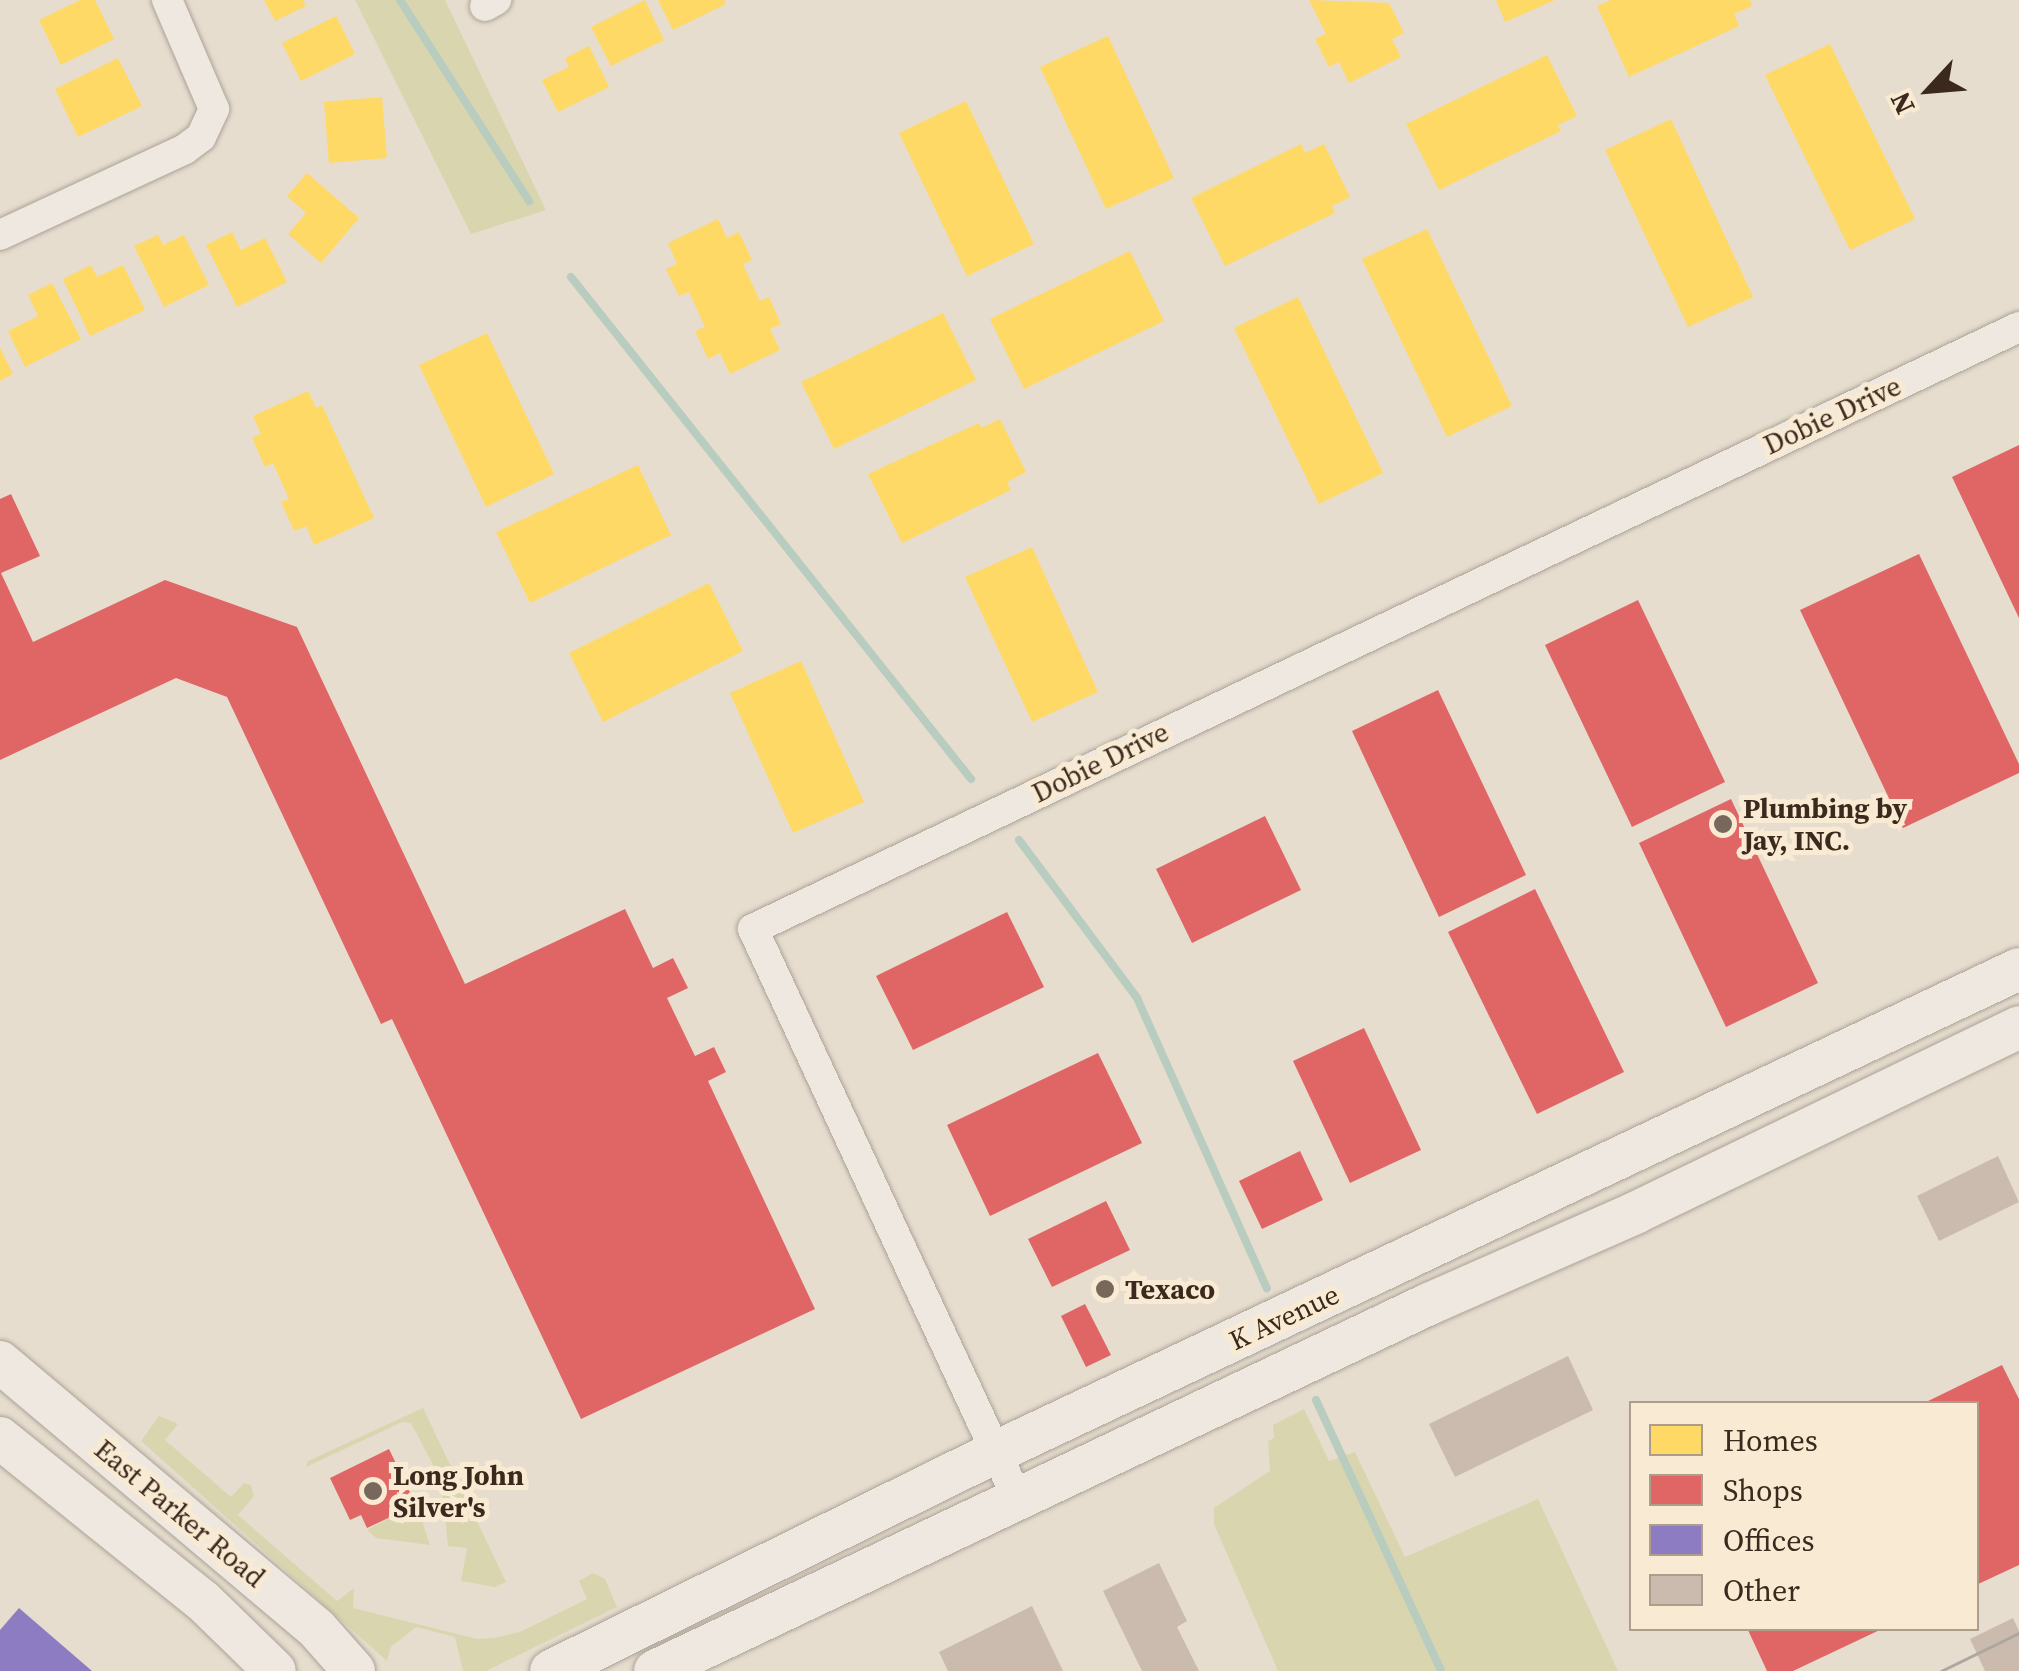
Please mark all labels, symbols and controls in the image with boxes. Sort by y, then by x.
north arrow [1879,40,1979,140]
text: N [1880,86,1924,121]
street label: Dobie Drive [1758,369,1906,461]
street label: Dobie Drive [1026,715,1174,809]
place label: Plumbing by Jay, INC. [1743,791,1907,857]
marker: Plumbing by Jay, INC. [1712,813,1734,835]
place label: Texaco [1125,1272,1215,1306]
street label: K Avenue [1224,1277,1344,1357]
marker: Texaco [1094,1278,1116,1300]
legend [1629,1401,1979,1631]
text: Homes [1723,1420,1818,1461]
street label: East Parker Road [88,1432,272,1594]
place label: Long John Silver's [393,1458,524,1524]
text: Shops [1723,1470,1803,1511]
marker: Long John Silver's [362,1480,384,1502]
text: Offices [1723,1520,1815,1561]
text: Other [1723,1570,1800,1611]

